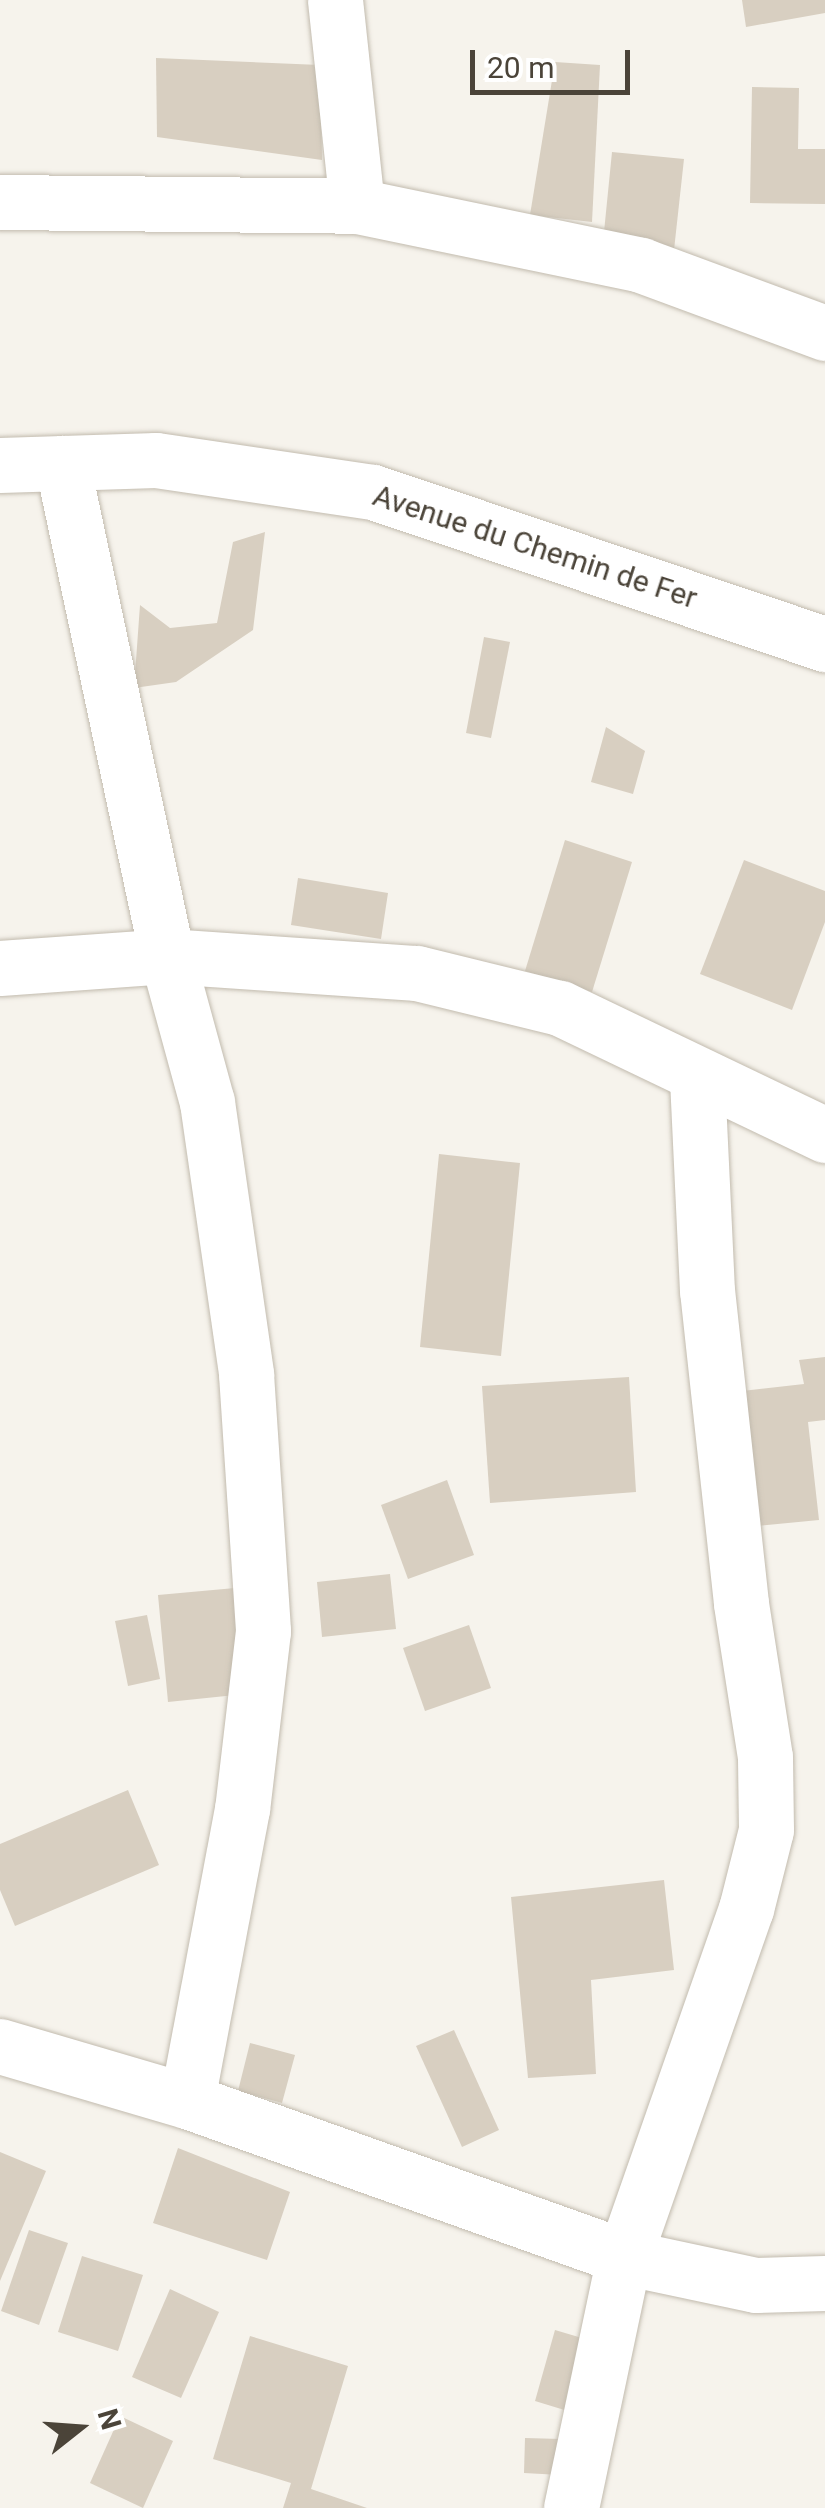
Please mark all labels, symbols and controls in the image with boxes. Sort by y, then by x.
scale bar [475,30,635,92]
text: 20 m [487,50,554,85]
street label: Avenue du Chemin de Fer [368,478,702,616]
north arrow [30,2378,130,2478]
text: N [90,2405,128,2433]

